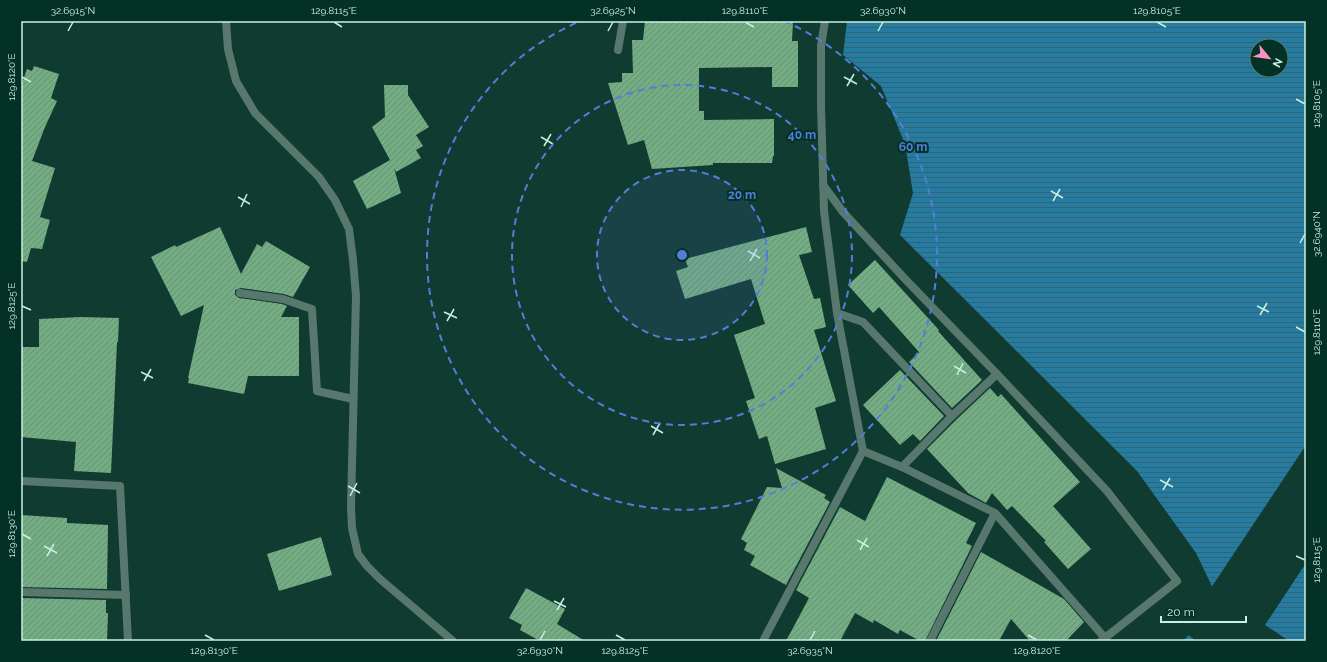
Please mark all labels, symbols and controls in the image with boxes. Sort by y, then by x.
text: 32.6915°N [51,5,95,16]
text: 129.8115°E [311,5,357,16]
text: 32.6925°N [590,5,636,16]
text: 129.8110°E [722,5,768,16]
text: 32.6930°N [860,5,906,16]
text: 129.8105°E [1133,5,1181,16]
north arrow [1249,38,1289,78]
text: 129.8120°E [6,53,17,101]
text: N [1270,56,1285,69]
text: 129.8105°E [1311,80,1322,128]
text: 40 m [788,128,816,142]
text: 60 m [899,140,927,154]
text: 20 m [728,188,756,202]
text: 32.6940°N [1311,211,1322,257]
centre of rings [675,248,689,262]
text: 129.8125°E [6,283,17,329]
text: 129.8110°E [1311,309,1322,355]
text: 129.8130°E [6,510,17,558]
text: 129.8115°E [1311,537,1322,583]
scale bar [1161,598,1246,624]
text: 20 m [1167,605,1195,619]
text: 129.8130°E [190,645,238,656]
text: 32.6930°N [517,645,563,656]
text: 129.8125°E [602,645,648,656]
text: 32.6935°N [787,645,833,656]
text: 129.8120°E [1013,645,1061,656]

